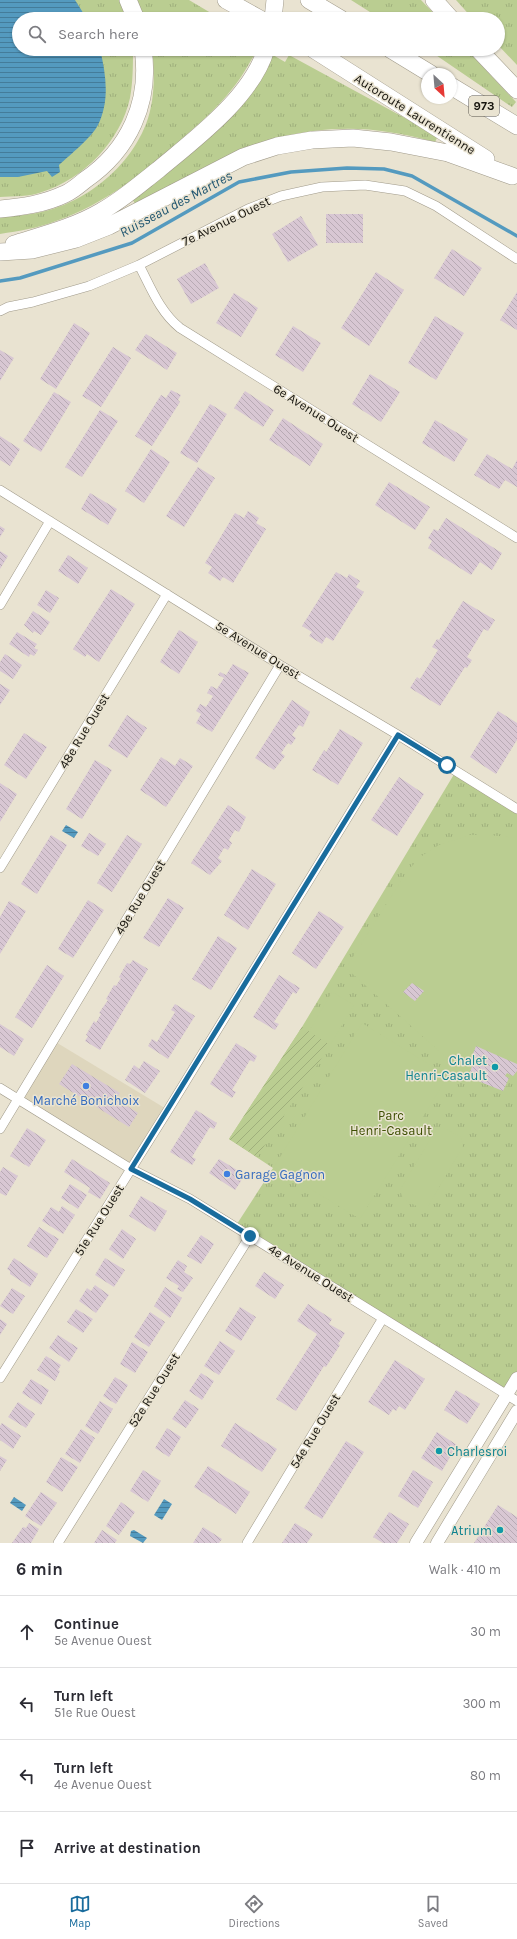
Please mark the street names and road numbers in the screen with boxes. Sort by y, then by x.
street label: Autoroute Laurentienne [352,71,479,158]
road number: 973 [469,96,499,116]
street label: 7e Avenue Ouest [179,193,273,249]
street label: 6e Avenue Ouest [271,381,362,445]
street label: 5e Avenue Ouest [213,618,303,682]
street label: 48e Rue Ouest [56,691,112,771]
street label: 49e Rue Ouest [112,857,168,937]
street label: 51e Rue Ouest [71,1181,127,1259]
street label: 4e Avenue Ouest [266,1241,356,1305]
street label: 52e Rue Ouest [125,1350,183,1430]
street label: 54e Rue Ouest [287,1391,343,1471]

